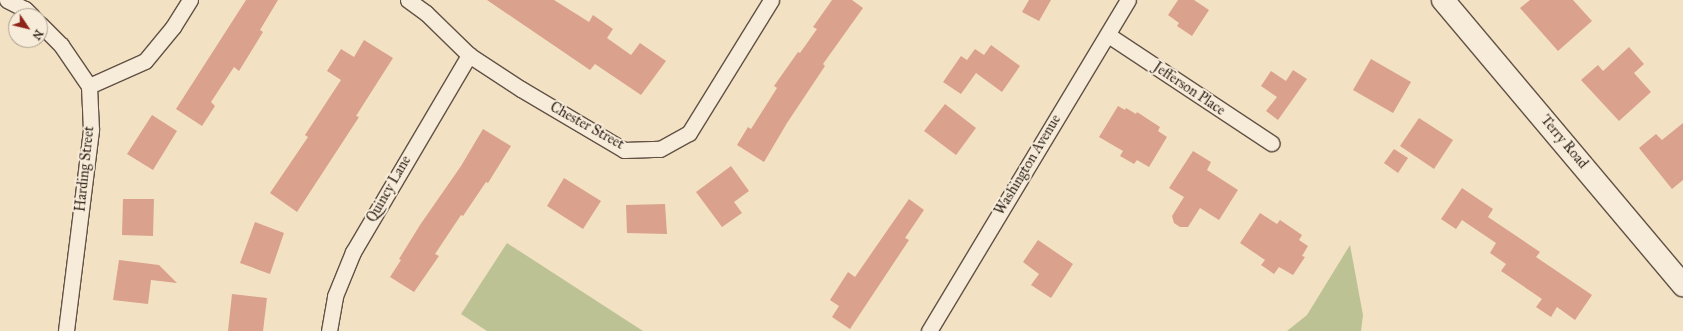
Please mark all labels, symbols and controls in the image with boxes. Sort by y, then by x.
north arrow [8,8,48,48]
text: N [29,27,45,42]
street label: Jefferson Place [1150,59,1228,119]
street label: Chester Street [547,99,627,153]
street label: Washington Avenue [991,112,1065,218]
street label: Terry Road [1537,112,1591,172]
street label: Harding Street [72,125,98,213]
street label: Quincy Lane [363,153,415,225]

